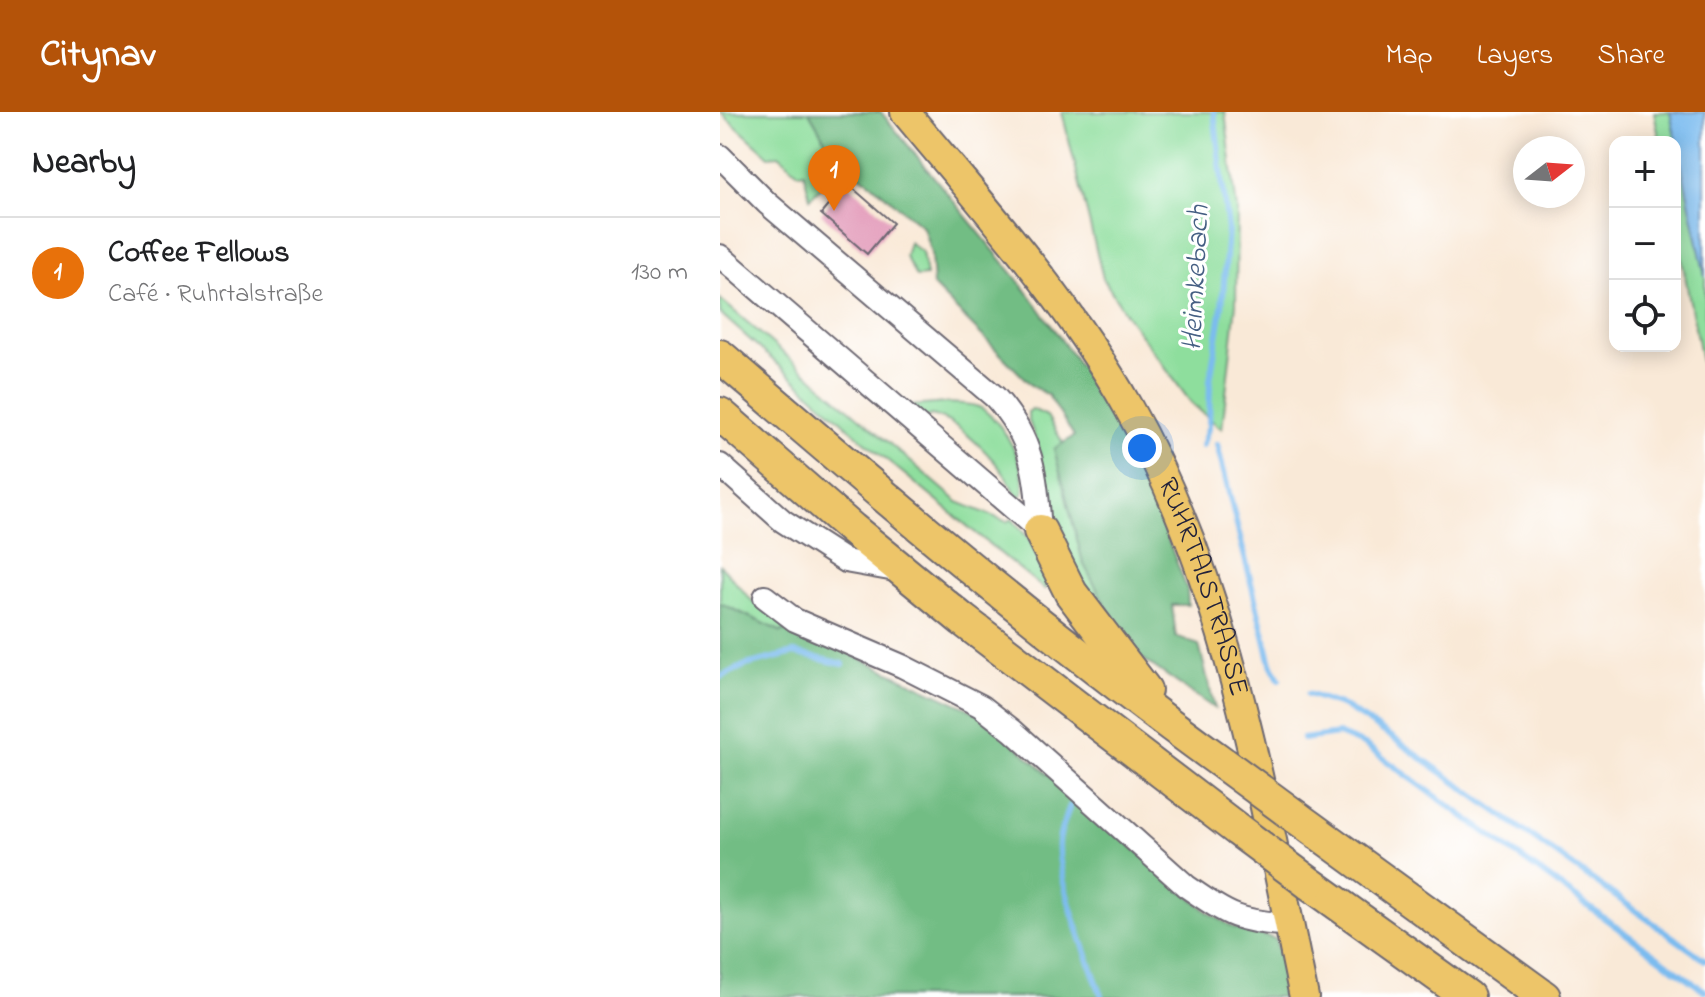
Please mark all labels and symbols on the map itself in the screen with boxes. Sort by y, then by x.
north arrow [1513,136,1585,208]
pin: 1 [808,145,860,211]
water label: Heimkebach [1171,203,1223,352]
your location [1122,428,1162,468]
street label: RUHRTALSTRASSE [1146,471,1259,701]

